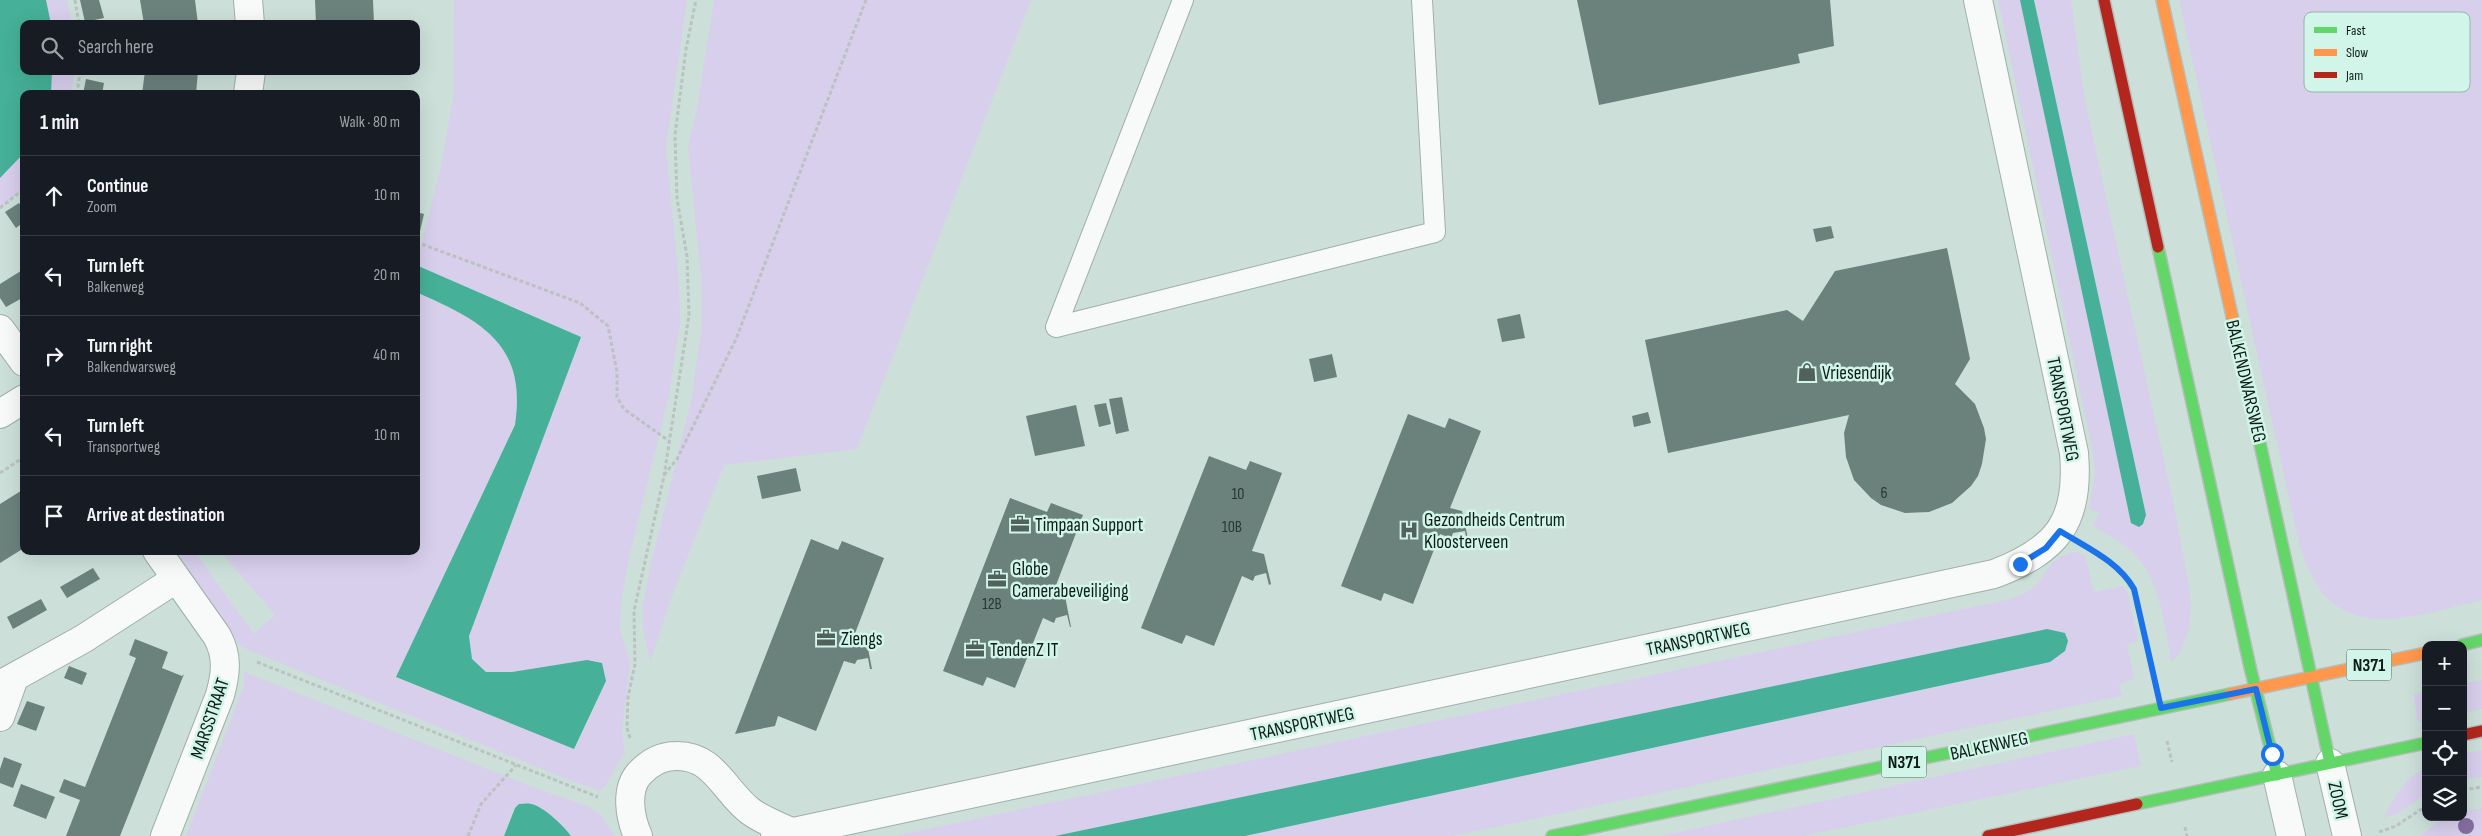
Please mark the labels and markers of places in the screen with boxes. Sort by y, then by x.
shop icon: Vriesendijk [1796,361,1818,383]
place label: Vriesendijk [1822,362,1892,385]
place label: Gezondheids Centrum Kloosterveen [1424,509,1565,554]
office icon: Timpaan Support [1009,513,1031,535]
place label: Timpaan Support [1035,514,1143,537]
hospital icon: Gezondheids Centrum Kloosterveen [1398,519,1420,541]
place label: Globe Camerabeveiliging [1012,558,1129,603]
office icon: Globe Camerabeveiliging [986,568,1008,590]
office icon: Ziengs [815,627,837,649]
place label: Ziengs [841,628,883,651]
office icon: TendenZ IT [964,638,986,660]
place label: TendenZ IT [990,639,1059,662]

